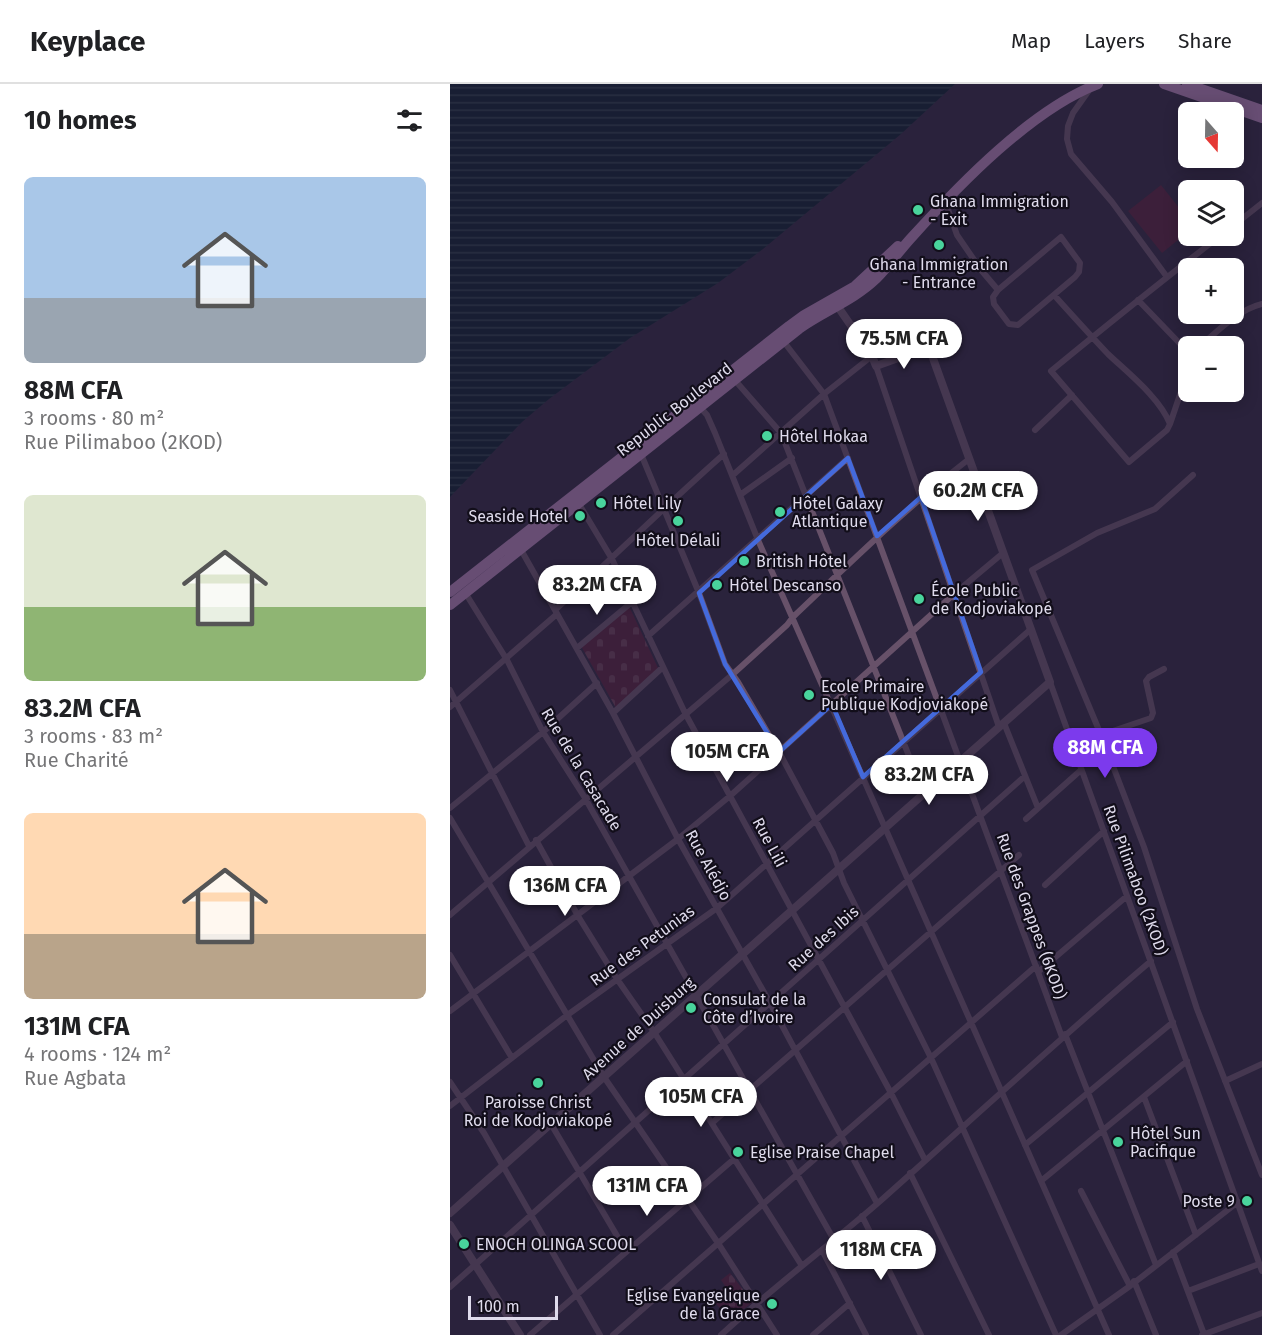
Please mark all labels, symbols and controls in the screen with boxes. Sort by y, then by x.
text: Keyplace [30,25,146,58]
text: Map [1011,28,1051,54]
text: Layers [1084,28,1145,54]
text: Share [1178,28,1232,54]
north arrow [1178,102,1244,168]
map controls [1178,102,1244,402]
icon: filters [393,104,426,137]
text: 10 homes [24,105,137,136]
button: layers [1178,180,1244,246]
place label: Ghana Immigration - Exit [930,192,1069,229]
marker: Ghana Immigration - Exit [911,203,925,217]
icon: home [171,216,279,324]
marker: Ghana Immigration - Entrance [932,238,946,252]
place label: Ghana Immigration - Entrance [870,255,1008,292]
button: + [1178,258,1244,324]
pin: 75.5M CFA [835,319,973,370]
text: 75.5M CFA [860,326,948,350]
button: − [1178,336,1244,402]
street label: Republic Boulevard [613,359,736,460]
text: 88M CFA [24,375,122,406]
text: 3 rooms · 80 m² [24,406,164,430]
place label: Hôtel Hokaa [779,427,868,446]
marker: Hôtel Hokaa [760,429,774,443]
text: Rue Pilimaboo (2KOD) [24,430,222,454]
pin: 60.2M CFA [909,471,1047,522]
text: 60.2M CFA [933,478,1023,502]
place label: Hôtel Lily [613,494,681,513]
place label: Hôtel Galaxy Atlantique [792,494,883,531]
marker: Hôtel Lily [594,496,608,510]
marker: Hôtel Galaxy Atlantique [773,505,787,519]
place label: Seaside Hotel [468,507,568,526]
marker: Seaside Hotel [573,509,587,523]
marker: Hôtel Délali [671,514,685,528]
place label: Hôtel Délali [636,531,720,550]
icon: home [171,534,279,642]
place label: British Hôtel [756,552,847,571]
marker: British Hôtel [737,554,751,568]
pin: 83.2M CFA [528,565,666,616]
text: 83.2M CFA [552,572,642,596]
place label: Hôtel Descanso [729,576,841,595]
marker: Hôtel Descanso [710,578,724,592]
place label: École Public de Kodjoviakopé [931,580,1052,618]
marker: École Public de Kodjoviakopé [912,592,926,606]
place label: Ecole Primaire Publique Kodjoviakopé [821,677,988,714]
marker: Ecole Primaire Publique Kodjoviakopé [802,688,816,702]
text: 83.2M CFA [24,693,141,724]
street label: Rue de la Casacade [537,704,626,834]
text: 3 rooms · 83 m² [24,724,163,748]
pin: 88M CFA [1050,728,1160,779]
pin: 105M CFA [665,732,789,783]
text: 88M CFA [1067,735,1143,759]
text: 105M CFA [685,739,769,763]
text: Rue Charité [24,748,129,772]
pin: 83.2M CFA [860,755,998,806]
text: 83.2M CFA [884,762,974,786]
street label: Rue Pilimaboo (2KOD) [1099,802,1172,958]
street label: Rue Lili [749,814,791,870]
street label: Rue Alédjo [681,827,736,904]
street label: Rue des Grappes (6KOD) [993,831,1070,1002]
icon: home [171,852,279,960]
pin: 136M CFA [503,866,627,917]
text: 136M CFA [523,873,607,897]
street label: Rue des Petunias [586,901,698,990]
street label: Rue des Ibis [784,902,862,975]
street label: Avenue de Duisburg [578,972,699,1084]
place label: Consulat de la Côte d’Ivoire [703,990,806,1027]
marker: Consulat de la Côte d’Ivoire [684,1001,698,1015]
text: 131M CFA [24,1011,129,1042]
text: 4 rooms · 124 m² [24,1042,171,1066]
text: Rue Agbata [24,1066,126,1090]
marker: Paroisse Christ Roi de Kodjoviakopé [531,1076,545,1090]
pin: 105M CFA [639,1077,763,1128]
text: 105M CFA [659,1084,743,1108]
place label: Paroisse Christ Roi de Kodjoviakopé [464,1093,612,1130]
place label: Hôtel Sun Pacifique [1130,1124,1201,1161]
marker: Hôtel Sun Pacifique [1111,1135,1125,1149]
place label: Eglise Praise Chapel [750,1143,895,1162]
marker: Eglise Praise Chapel [731,1145,745,1159]
pin: 131M CFA [585,1166,709,1217]
text: 131M CFA [606,1173,688,1197]
place label: Poste 9 [1182,1192,1235,1211]
marker: Poste 9 [1240,1194,1254,1208]
pin: 118M CFA [819,1230,943,1281]
place label: ENOCH OLINGA SCOOL [476,1235,636,1254]
marker: ENOCH OLINGA SCOOL [457,1237,471,1251]
text: 118M CFA [840,1237,922,1261]
place label: Eglise Evangelique de la Grace [626,1286,760,1323]
scale bar [468,1293,558,1320]
text: 100 m [477,1297,520,1316]
marker: Eglise Evangelique de la Grace [765,1297,779,1311]

